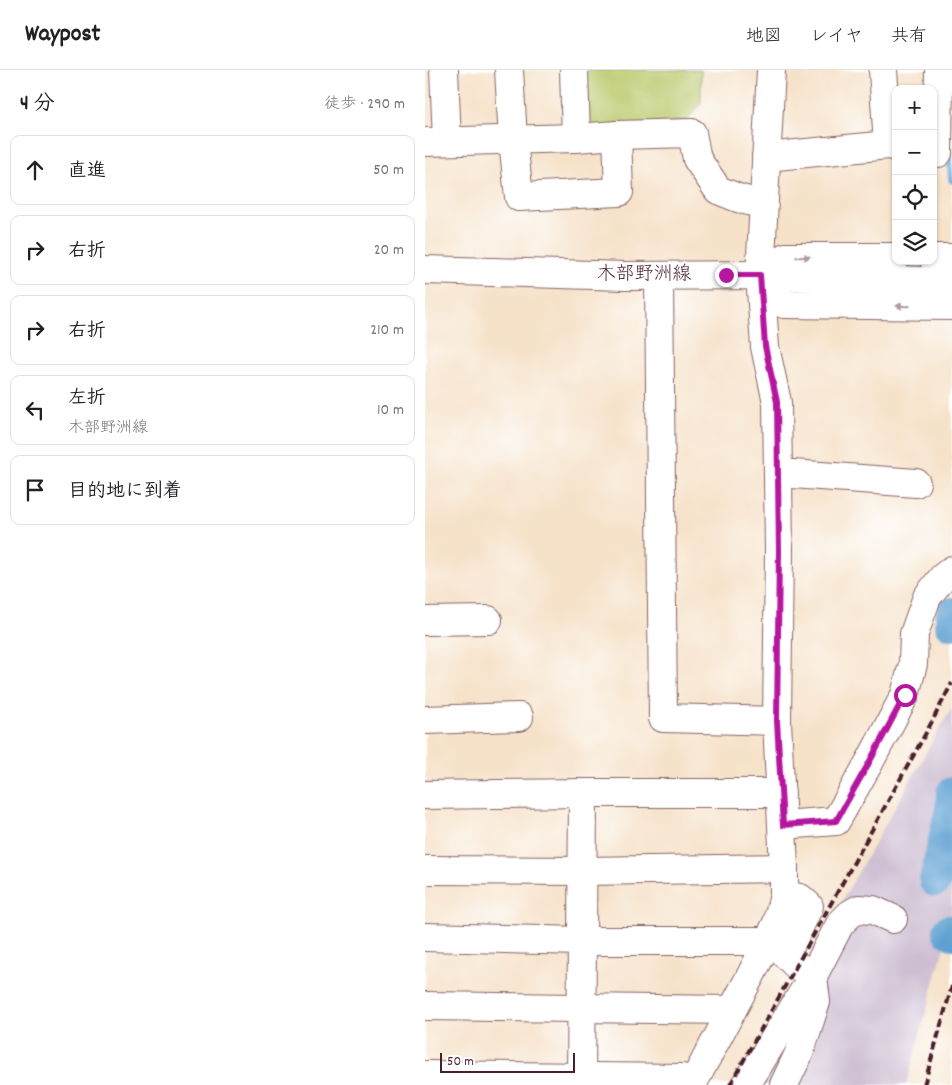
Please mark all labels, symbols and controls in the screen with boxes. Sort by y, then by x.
text: Waypost [25,18,100,52]
text: 地図 [746,25,782,50]
text: レイヤ [810,25,863,50]
text: 共有 [891,25,927,50]
map controls [892,85,937,265]
button: + [892,85,937,130]
text: 4 分 [20,90,55,120]
text: 徒歩 · 290 m [324,93,405,116]
button: − [892,130,937,175]
icon: ahead [21,156,49,184]
text: 直進 [68,159,106,186]
text: 50 m [373,159,404,182]
button: locate [892,175,937,220]
button: layers [892,220,937,265]
icon: right [21,236,49,264]
text: 右折 [68,239,106,266]
text: 20 m [374,239,404,262]
one-way arrow [795,253,811,261]
street label: 木部野洲線 [596,262,692,289]
route end [715,264,738,287]
one-way arrow [895,302,911,310]
icon: right [21,316,49,344]
text: 右折 [68,319,106,346]
text: 210 m [370,319,404,342]
text: 左折 [68,386,106,413]
icon: left [21,396,49,424]
text: 10 m [377,399,404,422]
text: 木部野洲線 [68,417,148,440]
icon: arrive [21,476,49,504]
text: 目的地に到着 [68,479,182,506]
route start [894,684,917,707]
scale bar [440,1050,575,1073]
text: 50 m [447,1052,474,1072]

